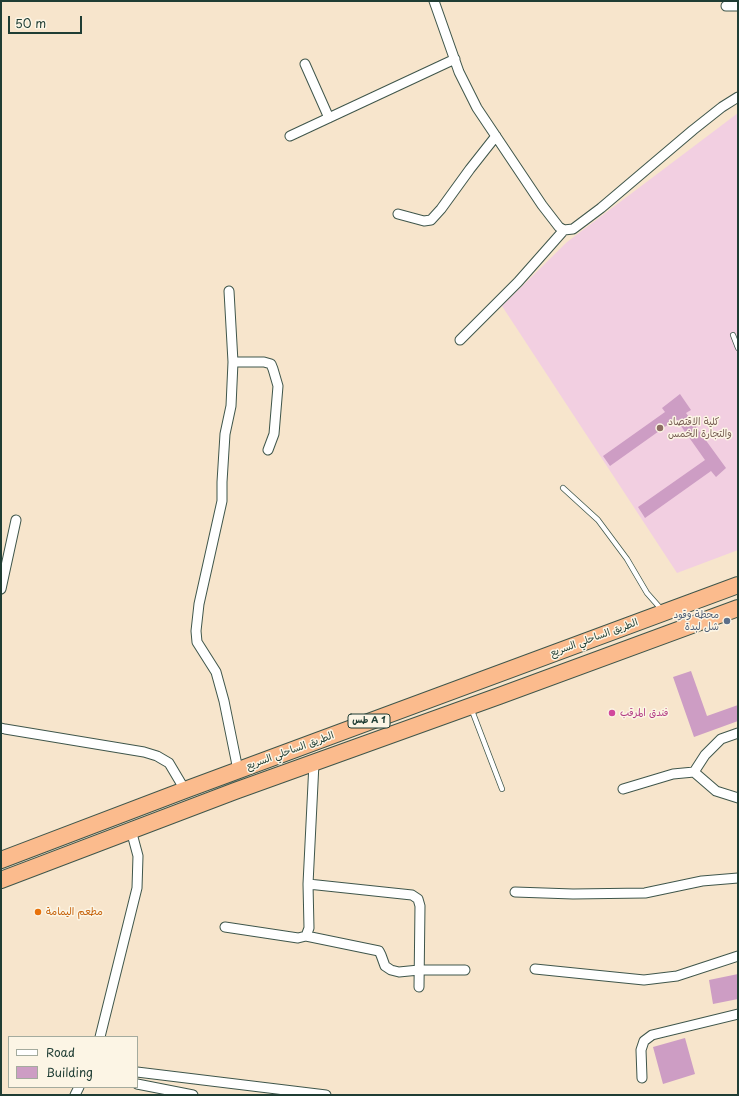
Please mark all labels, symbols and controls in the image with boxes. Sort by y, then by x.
scale bar [10,8,84,34]
text: 50 m [15,14,46,32]
place label: كلية الاقتصاد والتجارة الخمس [668,416,732,440]
marker: كلية الاقتصاد والتجارة الخمس [655,423,665,433]
place label: محطة وقود شل لبدة [673,609,719,632]
marker: محطة وقود شل لبدة [722,616,732,626]
street label: الطريق الساحلي السريع [548,617,640,659]
place label: فندق المرقب [620,707,668,719]
marker: فندق المرقب [607,708,617,718]
road number: طس A 1 [348,714,390,728]
street label: الطريق الساحلي السريع [244,730,336,772]
place label: مطعم اليمامة [46,906,103,918]
marker: مطعم اليمامة [33,907,43,917]
legend [8,1036,138,1088]
text: Road [46,1043,75,1061]
text: Building [46,1063,93,1081]

